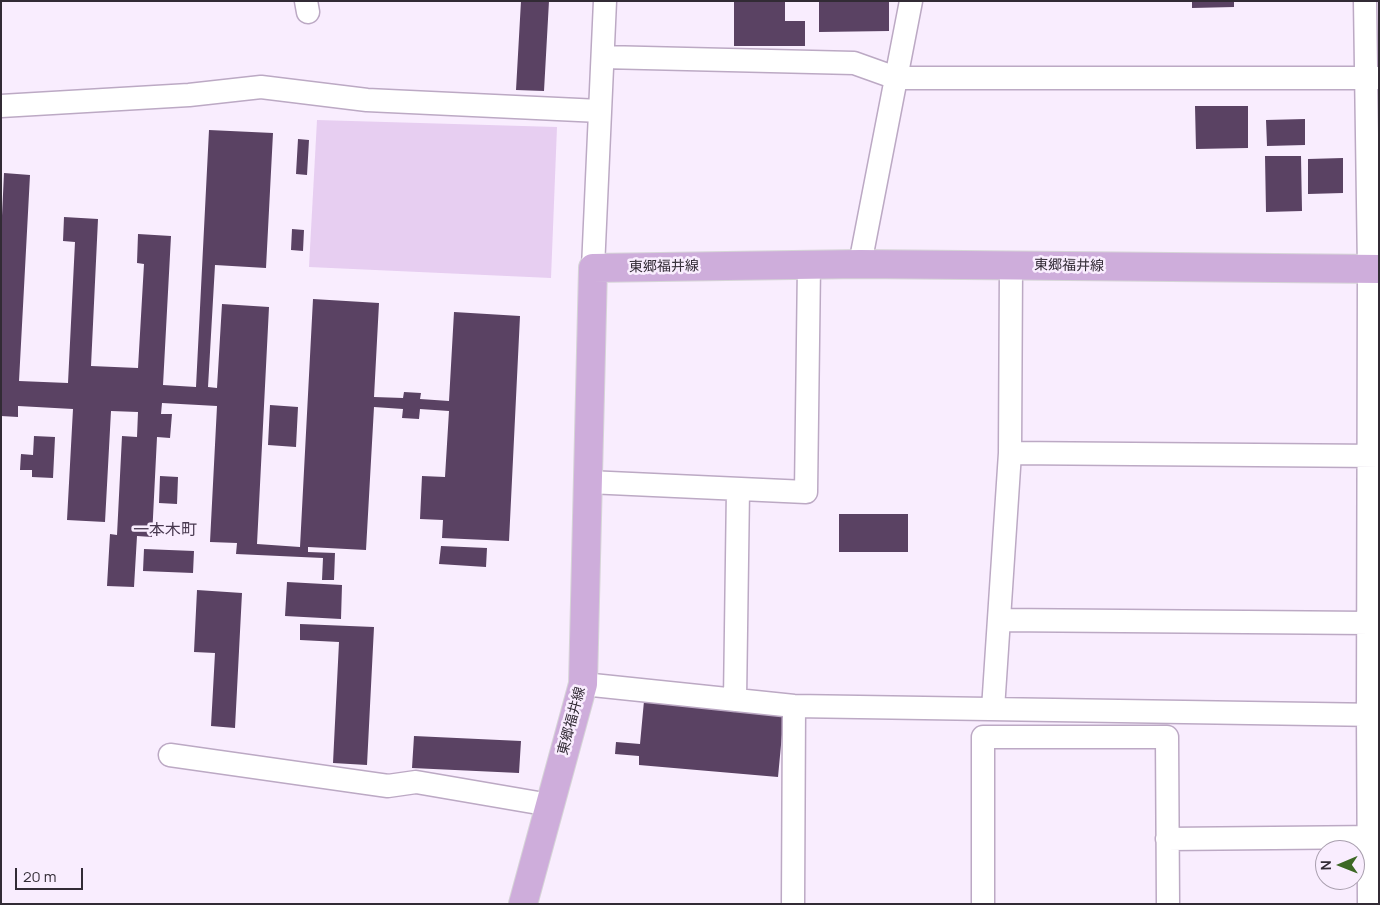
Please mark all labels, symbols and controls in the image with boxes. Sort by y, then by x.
street label: 東郷福井線 [1034,257,1104,275]
street label: 東郷福井線 [629,258,699,276]
district label: 一本木町 [133,521,197,541]
street label: 東郷福井線 [555,685,589,757]
north arrow [1315,840,1365,890]
scale bar [18,858,85,890]
text: N [1316,860,1335,870]
text: 20 m [23,866,56,887]

